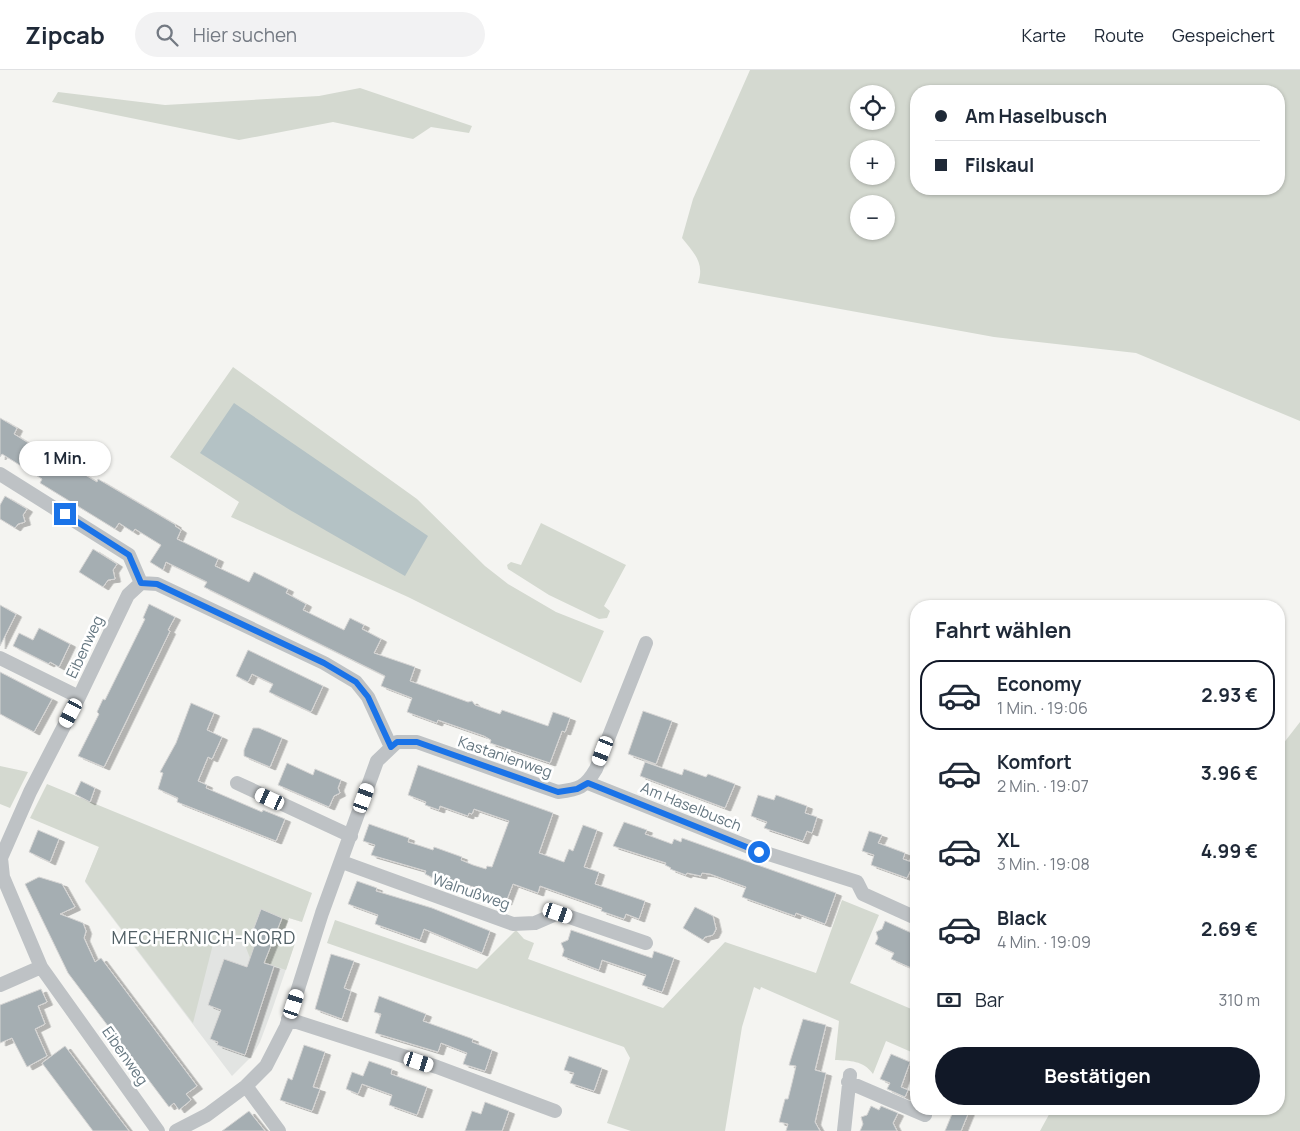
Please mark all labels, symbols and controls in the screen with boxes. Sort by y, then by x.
search box [135,12,485,57]
text: Zipcab [25,18,105,51]
icon: search [153,21,181,49]
text: Hier suchen [193,22,297,48]
text: Karte [1021,23,1066,47]
text: Route [1094,23,1144,47]
text: Gespeichert [1172,23,1275,47]
map controls [850,85,895,240]
button: locate [850,85,895,130]
text: Am Haselbusch [965,103,1107,129]
button: + [850,140,895,185]
text: Filskaul [965,152,1034,178]
button: − [850,195,895,240]
callout: 1 Min. [19,442,111,476]
text: 1 Min. [43,447,87,469]
route end [54,503,76,525]
street label: Eibenweg [61,612,108,682]
text: Fahrt wählen [935,615,1072,645]
text: Economy [997,671,1081,697]
icon: car [937,673,982,718]
text: 2.93 € [1201,682,1258,708]
car [57,696,84,730]
text: 1 Min. · 19:06 [997,697,1088,719]
street label: Kastanienweg [455,731,555,782]
car [590,734,615,768]
text: Komfort [997,749,1072,775]
icon: car [937,751,982,796]
text: 3.96 € [1201,760,1258,786]
text: 2 Min. · 19:07 [997,775,1089,797]
street label: Am Haselbusch [638,777,745,836]
car [351,781,376,815]
car [253,786,286,812]
text: XL [997,827,1020,853]
icon: car [937,829,982,874]
text: 4.99 € [1201,838,1258,864]
route start [748,841,770,863]
text: 3 Min. · 19:08 [997,853,1090,875]
street label: Walnußweg [430,868,513,915]
car [541,901,574,925]
text: Black [997,905,1046,931]
icon: car [937,907,982,952]
text: 2.69 € [1201,916,1258,942]
district label: MECHERNICH-NORD [112,925,296,949]
text: 4 Min. · 19:09 [997,931,1091,953]
icon: cash [935,986,963,1014]
car [282,987,305,1021]
text: Bar [975,987,1004,1013]
text: 310 m [1218,989,1260,1011]
street label: Eibenweg [98,1022,153,1089]
button: Bestätigen [935,1047,1260,1105]
car [402,1050,435,1074]

